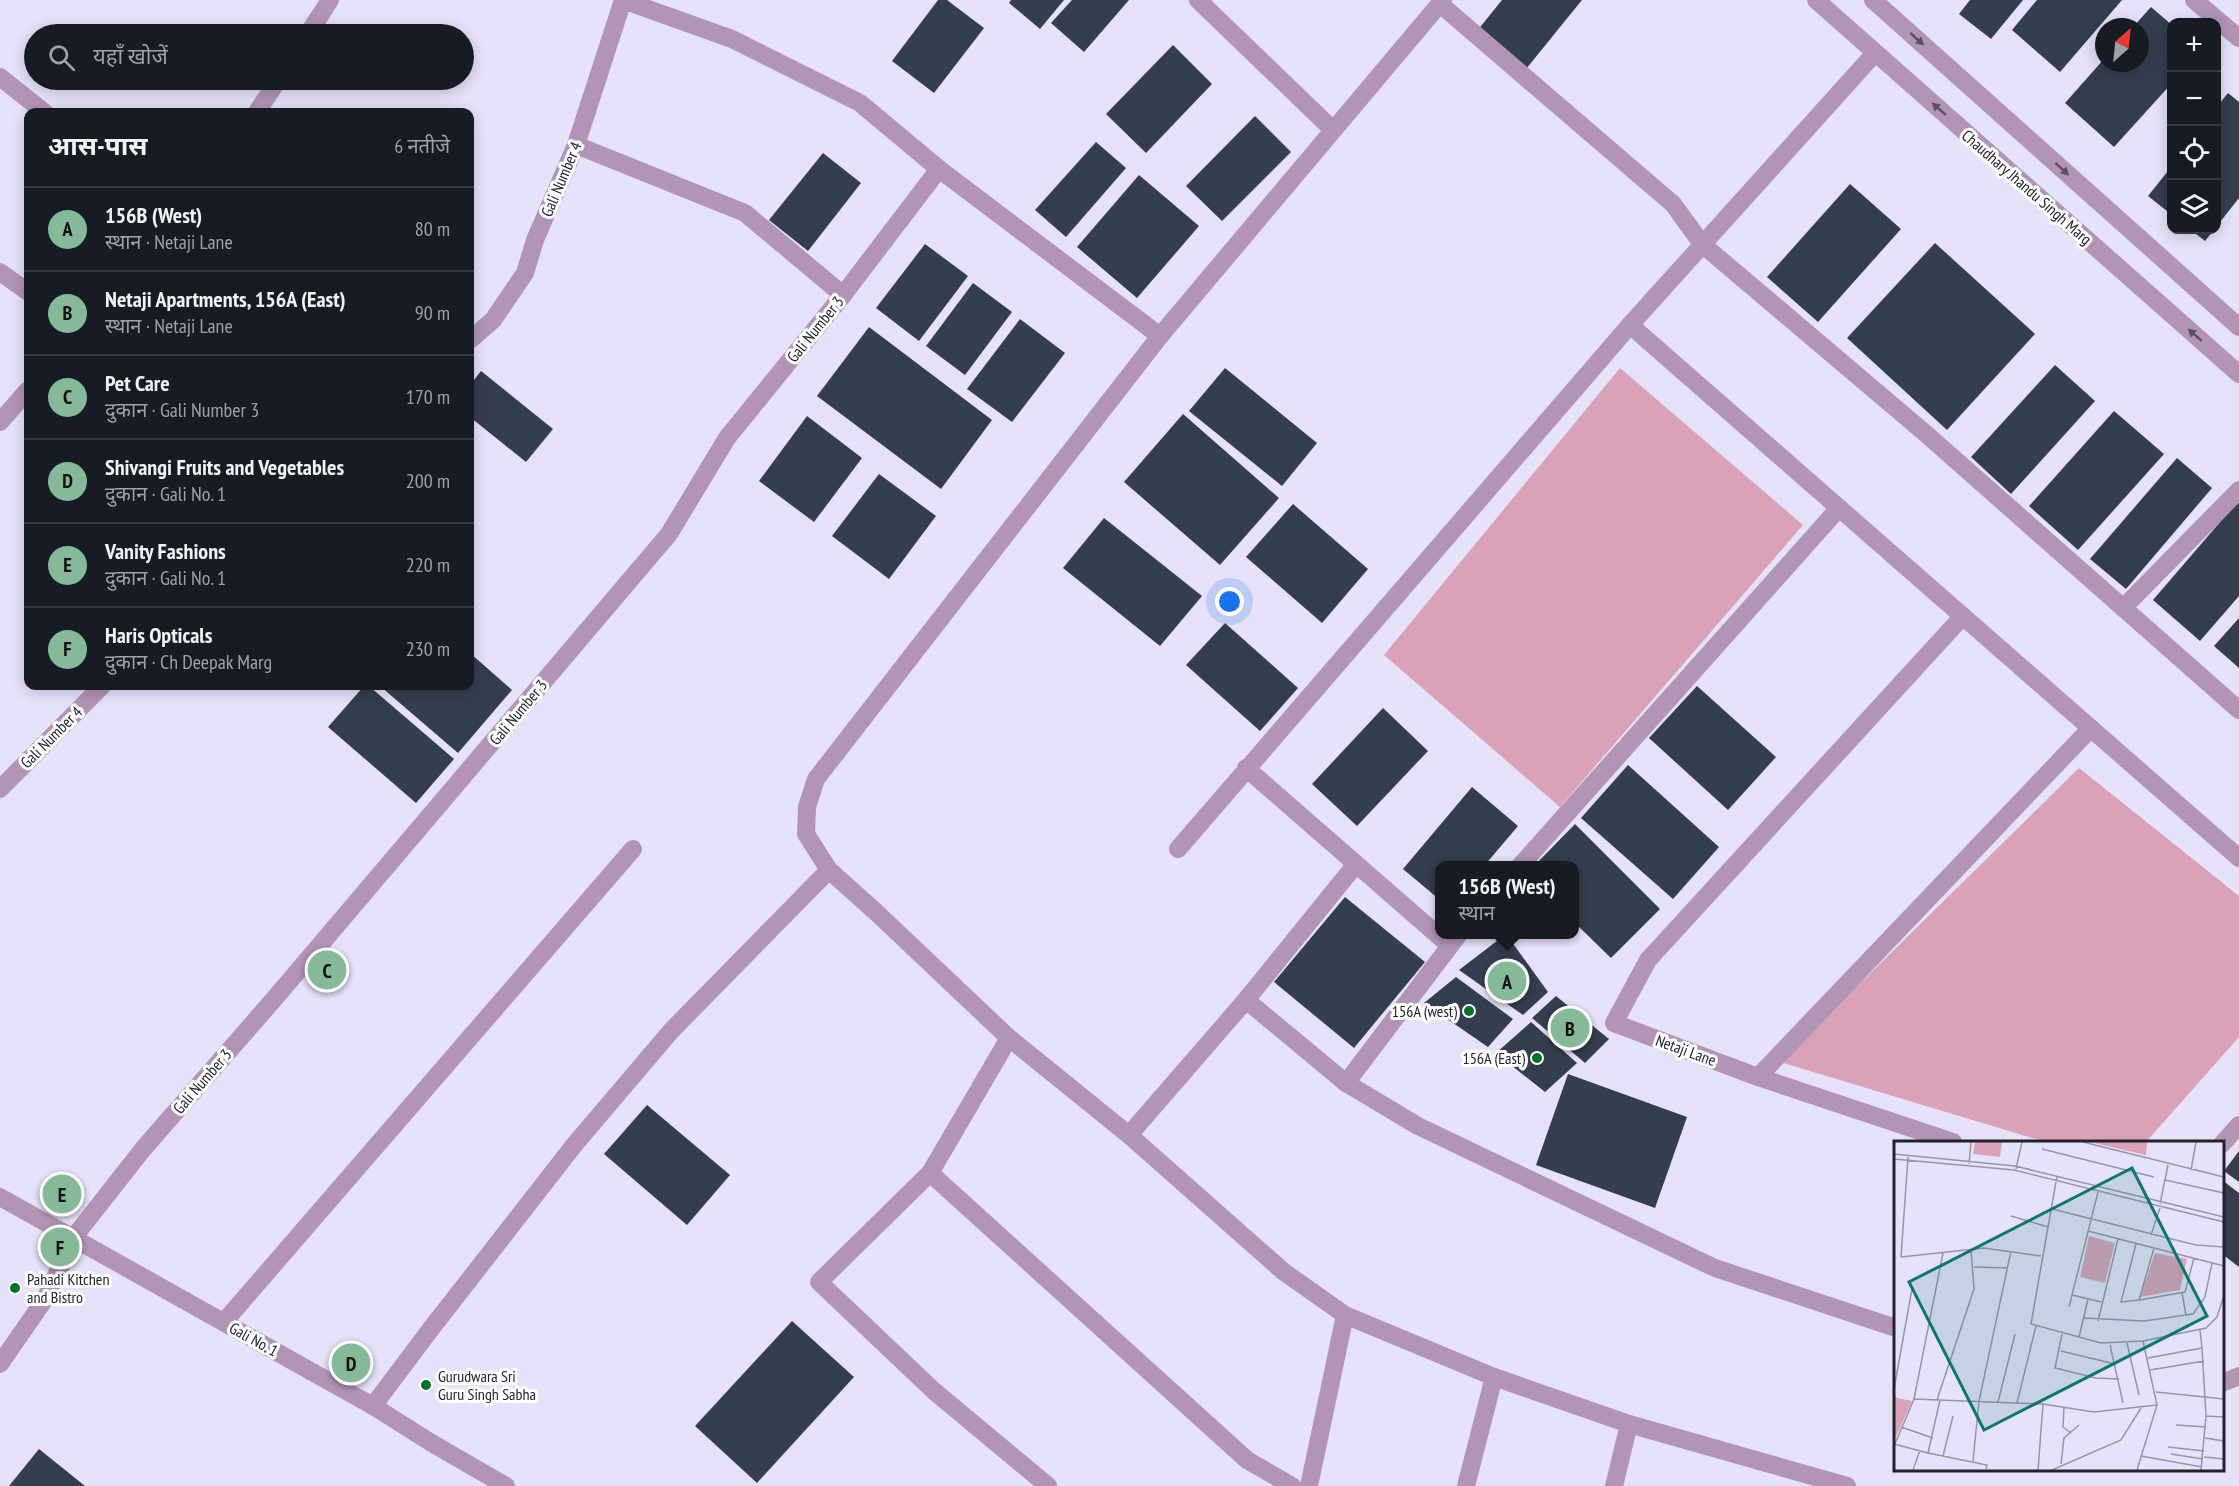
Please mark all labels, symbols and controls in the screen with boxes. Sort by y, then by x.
north arrow [2095,18,2149,72]
map controls [2167,18,2221,234]
button: + [2167,18,2221,72]
search box [24,24,474,90]
one-way arrow [1909,32,1924,45]
icon: search [45,41,78,74]
text: यहाँ खोजें [93,42,168,70]
button: − [2167,72,2221,126]
one-way arrow [1932,103,1947,116]
street label: Chaudhary Jhandu Singh Marg [1958,125,2096,249]
button: locate [2167,126,2221,180]
text: आस-पास [48,129,148,162]
text: 6 नतीजे [394,133,450,159]
street label: Gali Number 4 [536,139,586,219]
one-way arrow [2054,162,2069,175]
button: layers [2167,180,2221,234]
text: 156B (West) [105,201,202,229]
text: A [62,216,73,242]
text: 80 m [415,216,450,242]
text: स्थान · Netaji Lane [105,229,233,255]
text: Netaji Apartments, 156A (East) [105,285,346,313]
street label: Gali Number 3 [782,292,848,366]
text: B [63,300,72,326]
text: 90 m [415,300,450,326]
text: स्थान · Netaji Lane [105,313,233,339]
one-way arrow [2188,329,2203,342]
text: Pet Care [105,369,170,397]
text: C [63,384,72,410]
text: 170 m [406,384,450,410]
text: दुकान · Gali Number 3 [105,397,259,423]
text: Shivangi Fruits and Vegetables [105,453,344,481]
text: D [62,468,73,494]
text: 200 m [406,468,450,494]
text: दुकान · Gali No. 1 [105,481,226,507]
text: Vanity Fashions [105,537,226,565]
text: E [63,552,72,578]
text: 220 m [406,552,450,578]
text: दुकान · Gali No. 1 [105,565,226,591]
your location [1215,587,1244,616]
text: Haris Opticals [105,621,212,649]
text: F [63,636,72,662]
text: 230 m [406,636,450,662]
text: दुकान · Ch Deepak Marg [105,649,272,675]
street label: Gali Number 3 [485,675,551,749]
street label: Gali Number 4 [16,702,86,772]
popup [1435,861,1579,939]
text: 156B (West) [1458,872,1556,900]
text: स्थान [1458,900,1495,926]
pin: C [308,948,346,992]
pin: A [1488,958,1526,1004]
place label: 156A (west) [1392,1001,1457,1021]
marker: 156A (west) [1462,1004,1476,1018]
pin: B [1550,1006,1590,1050]
street label: Netaji Lane [1653,1030,1719,1070]
street label: Gali Number 3 [168,1044,236,1118]
place label: 156A (East) [1462,1048,1525,1068]
marker: 156A (East) [1530,1051,1544,1065]
inset map [1894,1141,2224,1471]
pin: E [42,1172,82,1216]
pin: F [40,1224,80,1270]
place label: Pahadi Kitchen and Bistro [27,1269,109,1307]
marker: Pahadi Kitchen and Bistro [8,1281,22,1295]
street label: Gali No. 1 [226,1317,282,1361]
pin: D [332,1340,370,1386]
place label: Gurudwara Sri Guru Singh Sabha [438,1366,536,1404]
marker: Gurudwara Sri Guru Singh Sabha [419,1378,433,1392]

